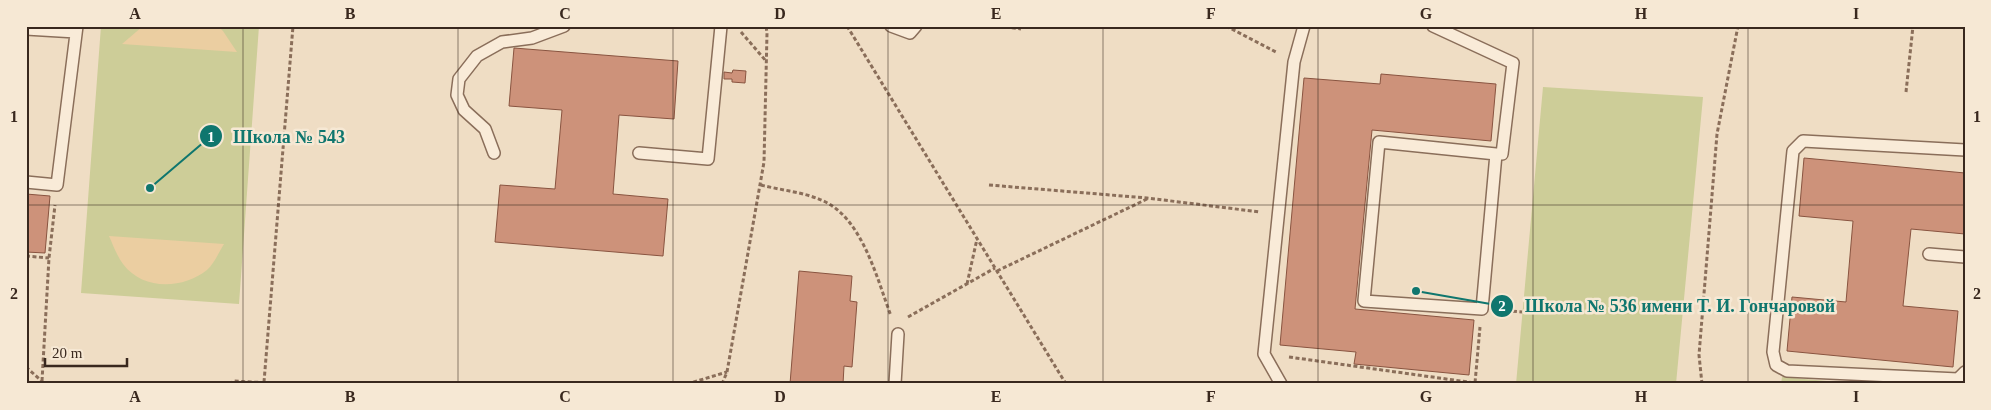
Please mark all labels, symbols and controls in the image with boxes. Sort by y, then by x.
text: A [129,5,141,22]
text: B [345,5,356,22]
text: C [559,5,571,22]
text: D [774,5,786,22]
text: E [991,5,1001,22]
text: F [1206,5,1216,22]
text: G [1420,5,1433,22]
text: H [1635,5,1648,22]
text: I [1853,5,1859,22]
text: 1 [10,108,18,125]
text: 1 [1973,108,1981,125]
callout: Школа № 543 [198,120,355,153]
text: Школа № 543 [233,127,345,147]
text: 1 [207,129,215,145]
text: 2 [10,285,18,302]
text: 2 [1973,285,1981,302]
callout: Школа № 536 имени Т. И. Гончаровой [1490,290,1845,323]
text: Школа № 536 имени Т. И. Гончаровой [1525,296,1835,316]
text: 2 [1498,298,1506,314]
scale bar [45,335,128,367]
text: 20 m [52,345,83,361]
text: A [129,388,141,405]
text: B [345,388,356,405]
text: C [559,388,571,405]
text: D [774,388,786,405]
text: E [991,388,1001,405]
text: F [1206,388,1216,405]
text: G [1420,388,1433,405]
text: H [1635,388,1648,405]
text: I [1853,388,1859,405]

